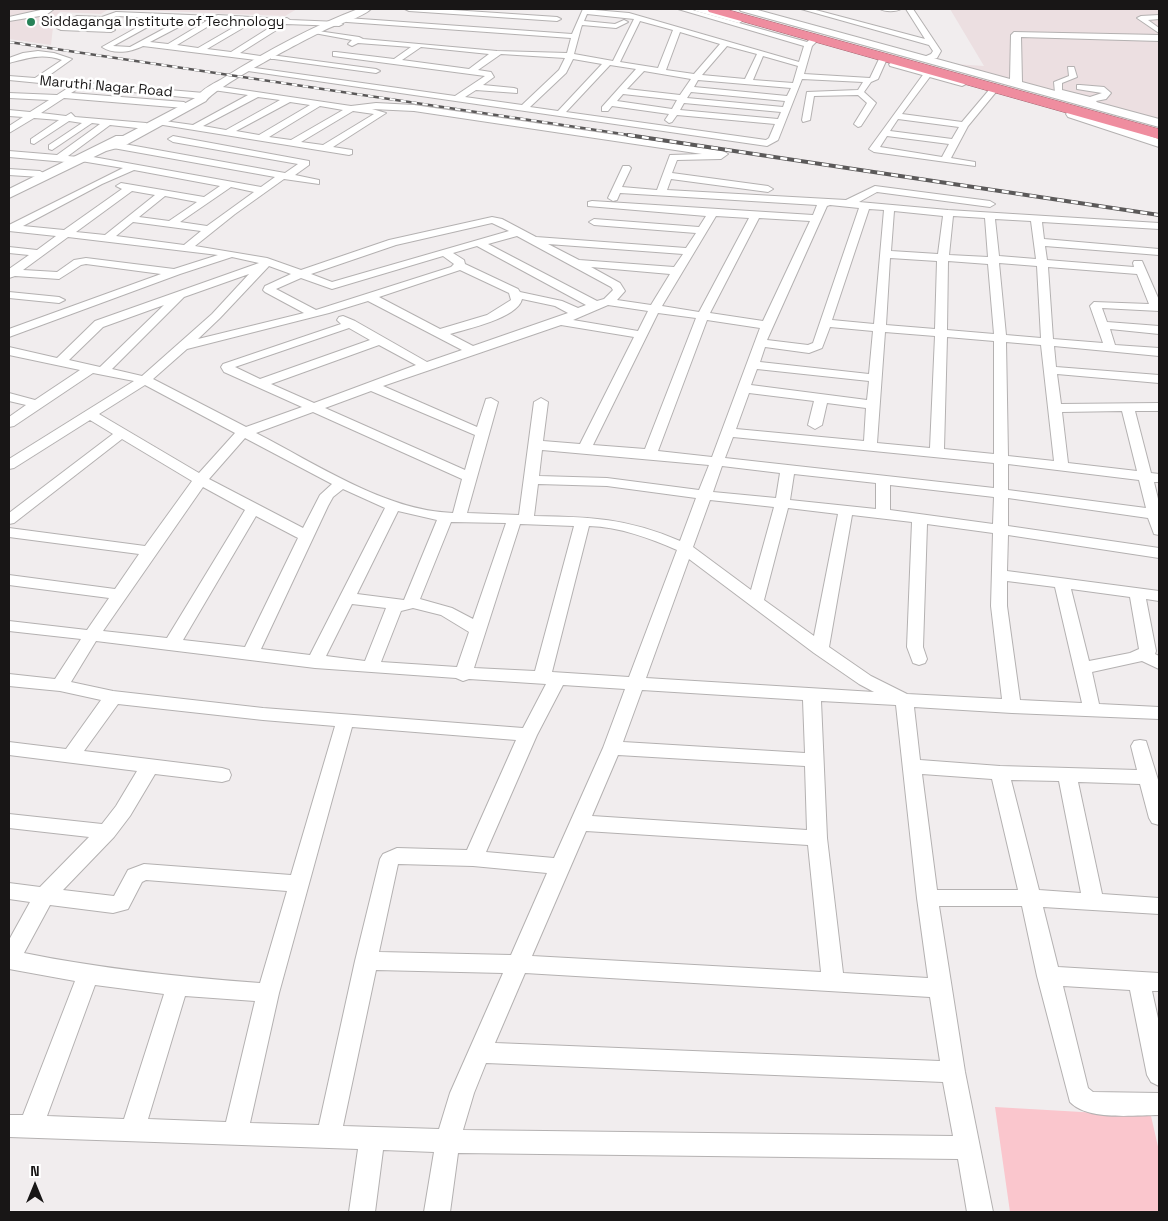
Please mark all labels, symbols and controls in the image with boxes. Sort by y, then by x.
place label: Siddaganga Institute of Technology [41,14,284,30]
marker: Siddaganga Institute of Technology [25,16,37,28]
street label: Maruthi Nagar Road [39,73,173,101]
north arrow [10,1161,60,1211]
text: N [30,1162,40,1180]

